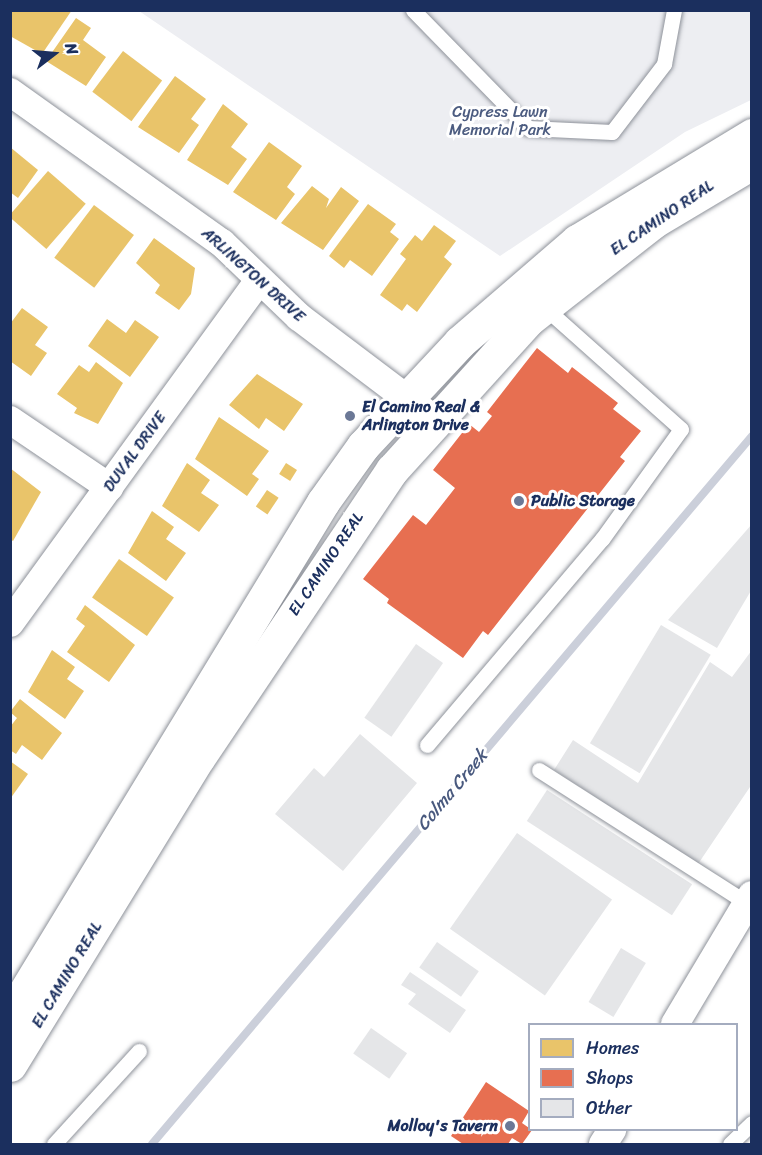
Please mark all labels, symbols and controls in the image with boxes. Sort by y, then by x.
north arrow [24,24,84,84]
text: N [56,40,87,58]
park label: Cypress Lawn Memorial Park [449,102,551,140]
street label: EL CAMINO REAL [606,176,718,260]
street label: ARLINGTON DRIVE [198,224,308,326]
place label: El Camino Real & Arlington Drive [362,397,480,435]
street label: DUVAL DRIVE [99,408,171,496]
marker: El Camino Real & Arlington Drive [343,409,357,423]
place label: Public Storage [531,491,635,511]
marker: Public Storage [512,494,526,508]
street label: EL CAMINO REAL [284,508,368,620]
water label: Colma Creek [412,745,492,835]
street label: EL CAMINO REAL [27,918,107,1032]
legend [528,1023,738,1131]
text: Homes [586,1032,639,1064]
text: Shops [586,1062,633,1094]
text: Other [586,1092,632,1124]
place label: Molloy's Tavern [387,1116,498,1136]
marker: Molloy's Tavern [503,1119,517,1133]

